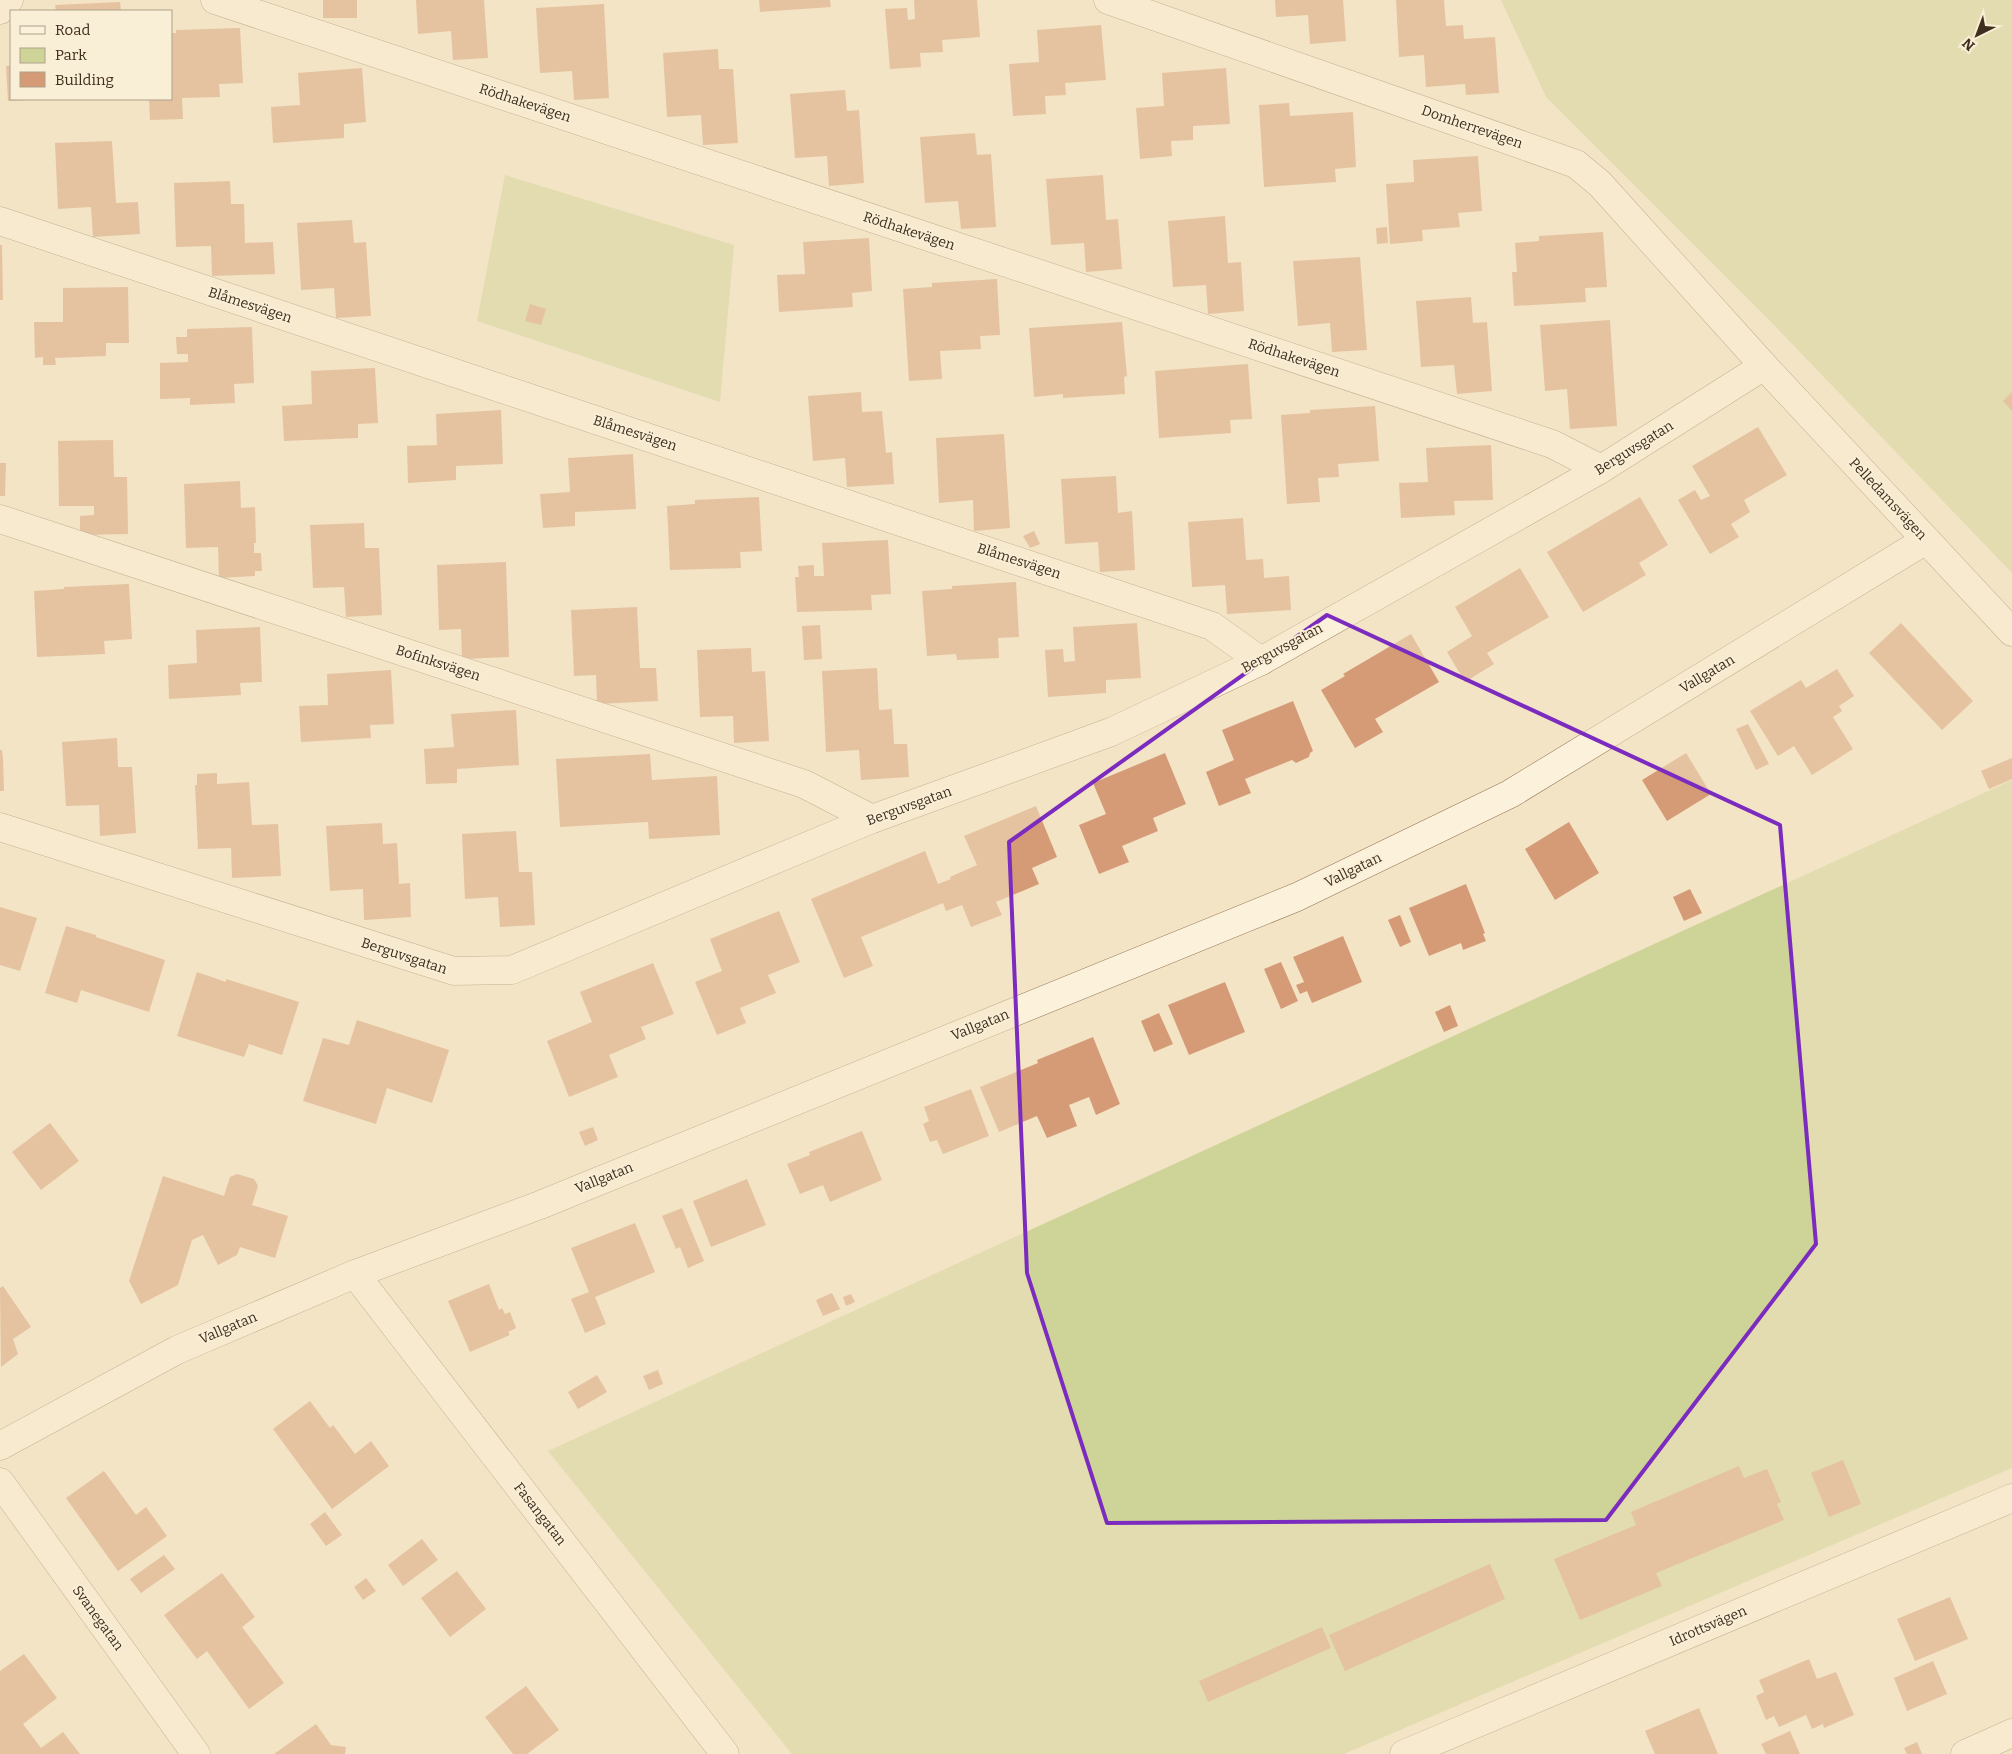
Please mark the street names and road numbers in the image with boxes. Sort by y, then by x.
street label: Rödhakevägen [477,80,573,126]
street label: Domherrevägen [1419,102,1525,152]
street label: Rödhakevägen [861,208,957,254]
street label: Blåmesvägen [206,284,294,327]
street label: Rödhakevägen [1246,335,1342,381]
street label: Blåmesvägen [591,412,679,455]
street label: Berguvsgatan [1592,417,1676,479]
street label: Pelledamsvägen [1846,454,1930,544]
street label: Blåmesvägen [975,540,1063,583]
street label: Berguvsgatan [1239,619,1326,676]
street label: Bofinksvägen [394,641,483,685]
street label: Vallgatan [1676,651,1738,697]
street label: Berguvsgatan [864,783,954,829]
street label: Vallgatan [1322,849,1384,891]
street label: Berguvsgatan [359,934,449,978]
street label: Vallgatan [949,1006,1012,1044]
street label: Vallgatan [573,1159,636,1197]
street label: Vallgatan [197,1308,260,1348]
street label: Fasangatan [510,1479,570,1549]
street label: Svanegatan [69,1582,127,1654]
street label: Idrottsvägen [1667,1602,1749,1650]

